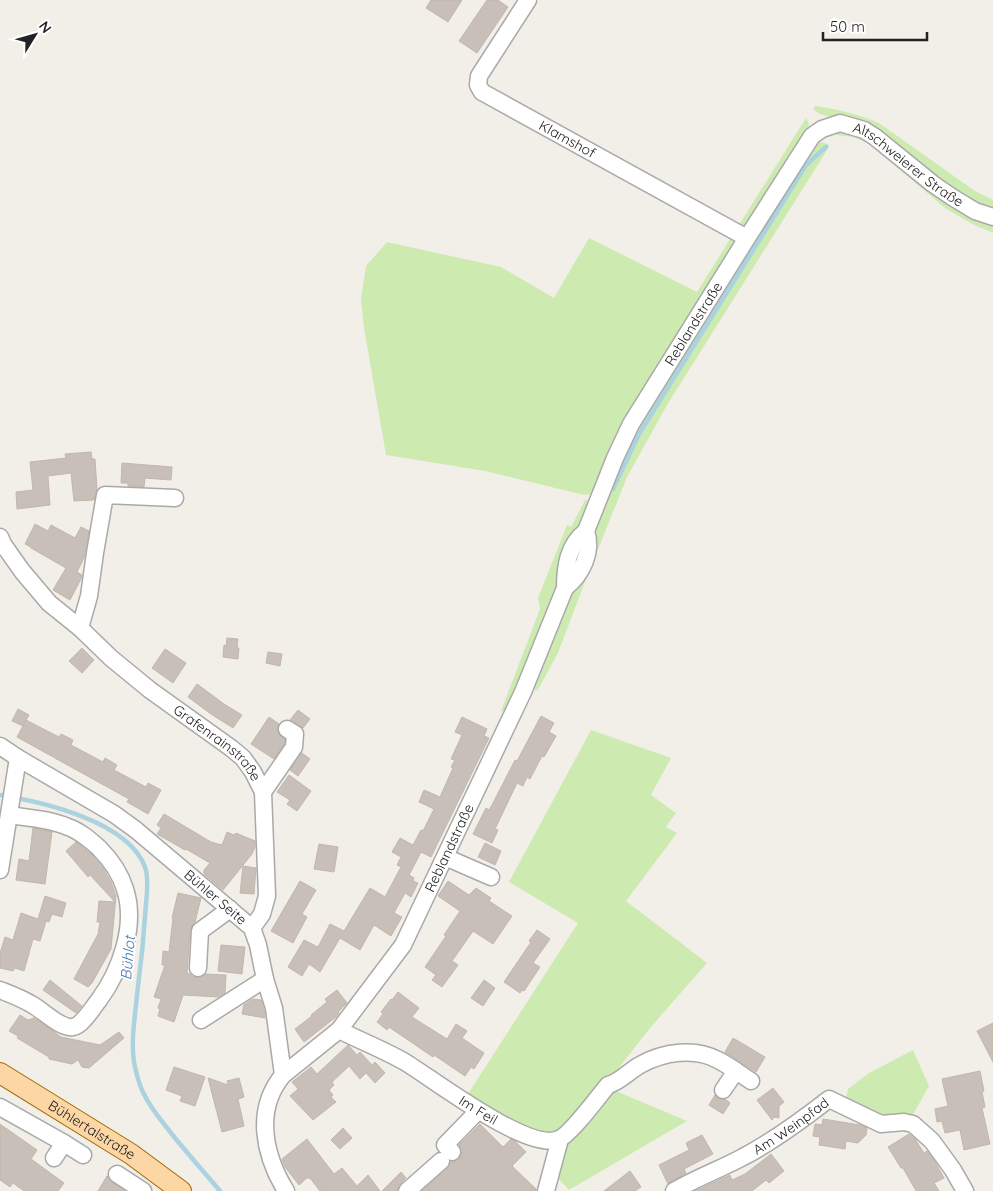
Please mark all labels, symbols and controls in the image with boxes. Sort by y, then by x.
north arrow [10,10,60,60]
scale bar [823,10,927,42]
text: 50 m [830,17,865,36]
text: N [35,18,56,37]
street label: Klamshof [536,116,599,162]
street label: Altschweierer Straße [851,118,967,211]
street label: Reblandstraße [661,278,726,369]
street label: Grafenrainstraße [170,701,265,784]
street label: Reblandstraße [420,801,478,895]
street label: Bühler Seite [180,866,251,929]
water label: Bühlot [116,933,139,981]
street label: Im Feil [455,1091,501,1129]
street label: Am Weinpfad [750,1093,833,1159]
street label: Bühlertalstraße [45,1096,139,1164]

